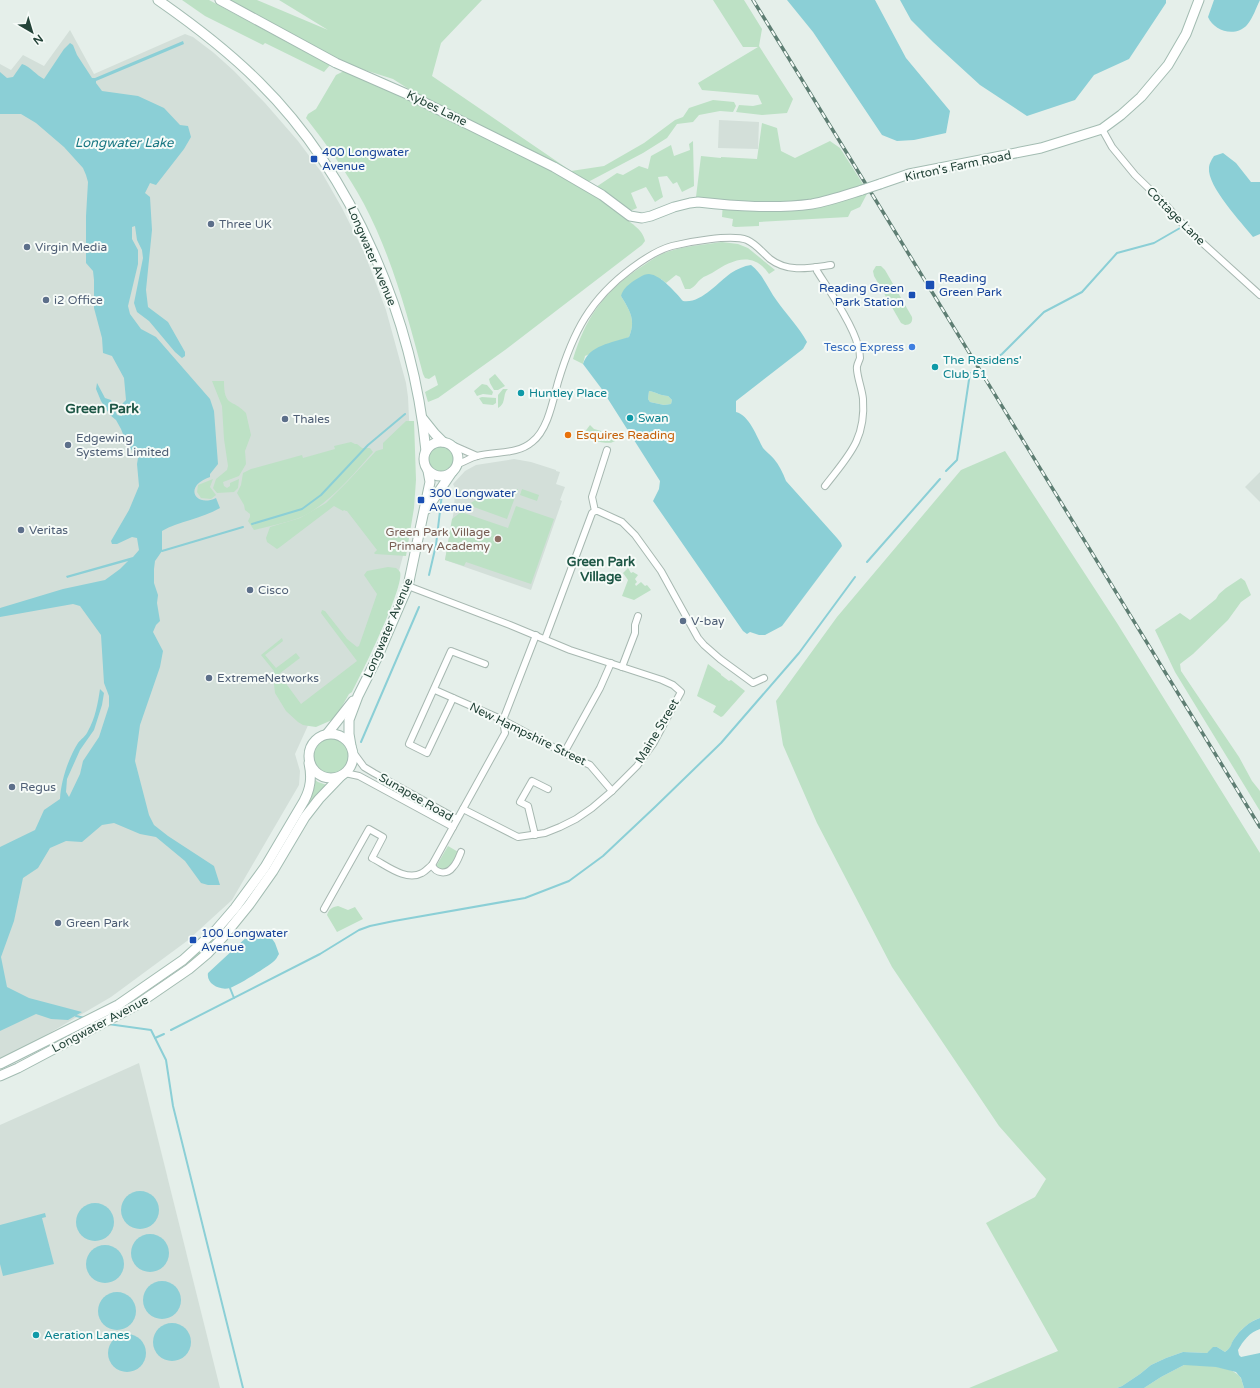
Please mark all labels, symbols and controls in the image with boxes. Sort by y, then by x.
north arrow [12,12,52,52]
text: N [30,32,45,47]
street label: Kybes Lane [404,87,470,129]
water label: Longwater Lake [75,135,174,151]
place label: 400 Longwater Avenue [322,145,409,173]
street label: Kirton's Farm Road [904,148,1012,184]
marker: 400 Longwater Avenue [309,154,319,164]
street label: Cottage Lane [1144,184,1208,248]
street label: Longwater Avenue [345,204,399,308]
place label: Three UK [219,217,272,231]
marker: Three UK [206,219,216,229]
place label: Virgin Media [35,240,107,254]
marker: Virgin Media [22,242,32,252]
place label: Reading Green Park [939,271,1003,299]
marker: Reading Green Park [924,279,936,291]
place label: Reading Green Park Station [819,281,904,309]
marker: Reading Green Park Station [907,290,917,300]
place label: i2 Office [54,293,103,307]
marker: i2 Office [41,295,51,305]
place label: Tesco Express [824,340,904,354]
marker: Tesco Express [907,342,917,352]
place label: The Residens' Club 51 [943,353,1022,381]
marker: The Residens' Club 51 [930,362,940,372]
place label: Huntley Place [529,386,607,400]
marker: Huntley Place [516,388,526,398]
district label: Green Park [65,400,139,417]
place label: Swan [638,411,669,425]
place label: Thales [293,412,330,426]
marker: Swan [625,413,635,423]
marker: Thales [280,414,290,424]
place label: Esquires Reading [576,428,675,442]
marker: Esquires Reading [563,430,573,440]
place label: Edgewing Systems Limited [76,431,169,459]
marker: Edgewing Systems Limited [63,440,73,450]
place label: 300 Longwater Avenue [429,486,516,514]
marker: 300 Longwater Avenue [416,495,426,505]
place label: Veritas [29,523,68,537]
marker: Veritas [16,525,26,535]
place label: Green Park Village Primary Academy [385,525,491,553]
marker: Green Park Village Primary Academy [493,534,503,544]
district label: Green Park Village [567,554,635,585]
street label: Longwater Avenue [361,576,415,680]
place label: Cisco [258,583,289,597]
marker: Cisco [245,585,255,595]
place label: V-bay [691,614,725,628]
marker: V-bay [678,616,688,626]
place label: ExtremeNetworks [217,671,319,685]
marker: ExtremeNetworks [204,673,214,683]
street label: Maine Street [632,696,682,766]
street label: New Hampshire Street [467,700,589,769]
street label: Sunapee Road [377,770,455,824]
place label: Regus [20,780,56,794]
marker: Regus [7,782,17,792]
place label: Green Park [66,916,130,930]
marker: Green Park [53,918,63,928]
place label: 100 Longwater Avenue [201,926,288,954]
marker: 100 Longwater Avenue [188,935,198,945]
street label: Longwater Avenue [49,993,151,1055]
place label: Aeration Lanes [44,1328,130,1342]
marker: Aeration Lanes [31,1330,41,1340]

